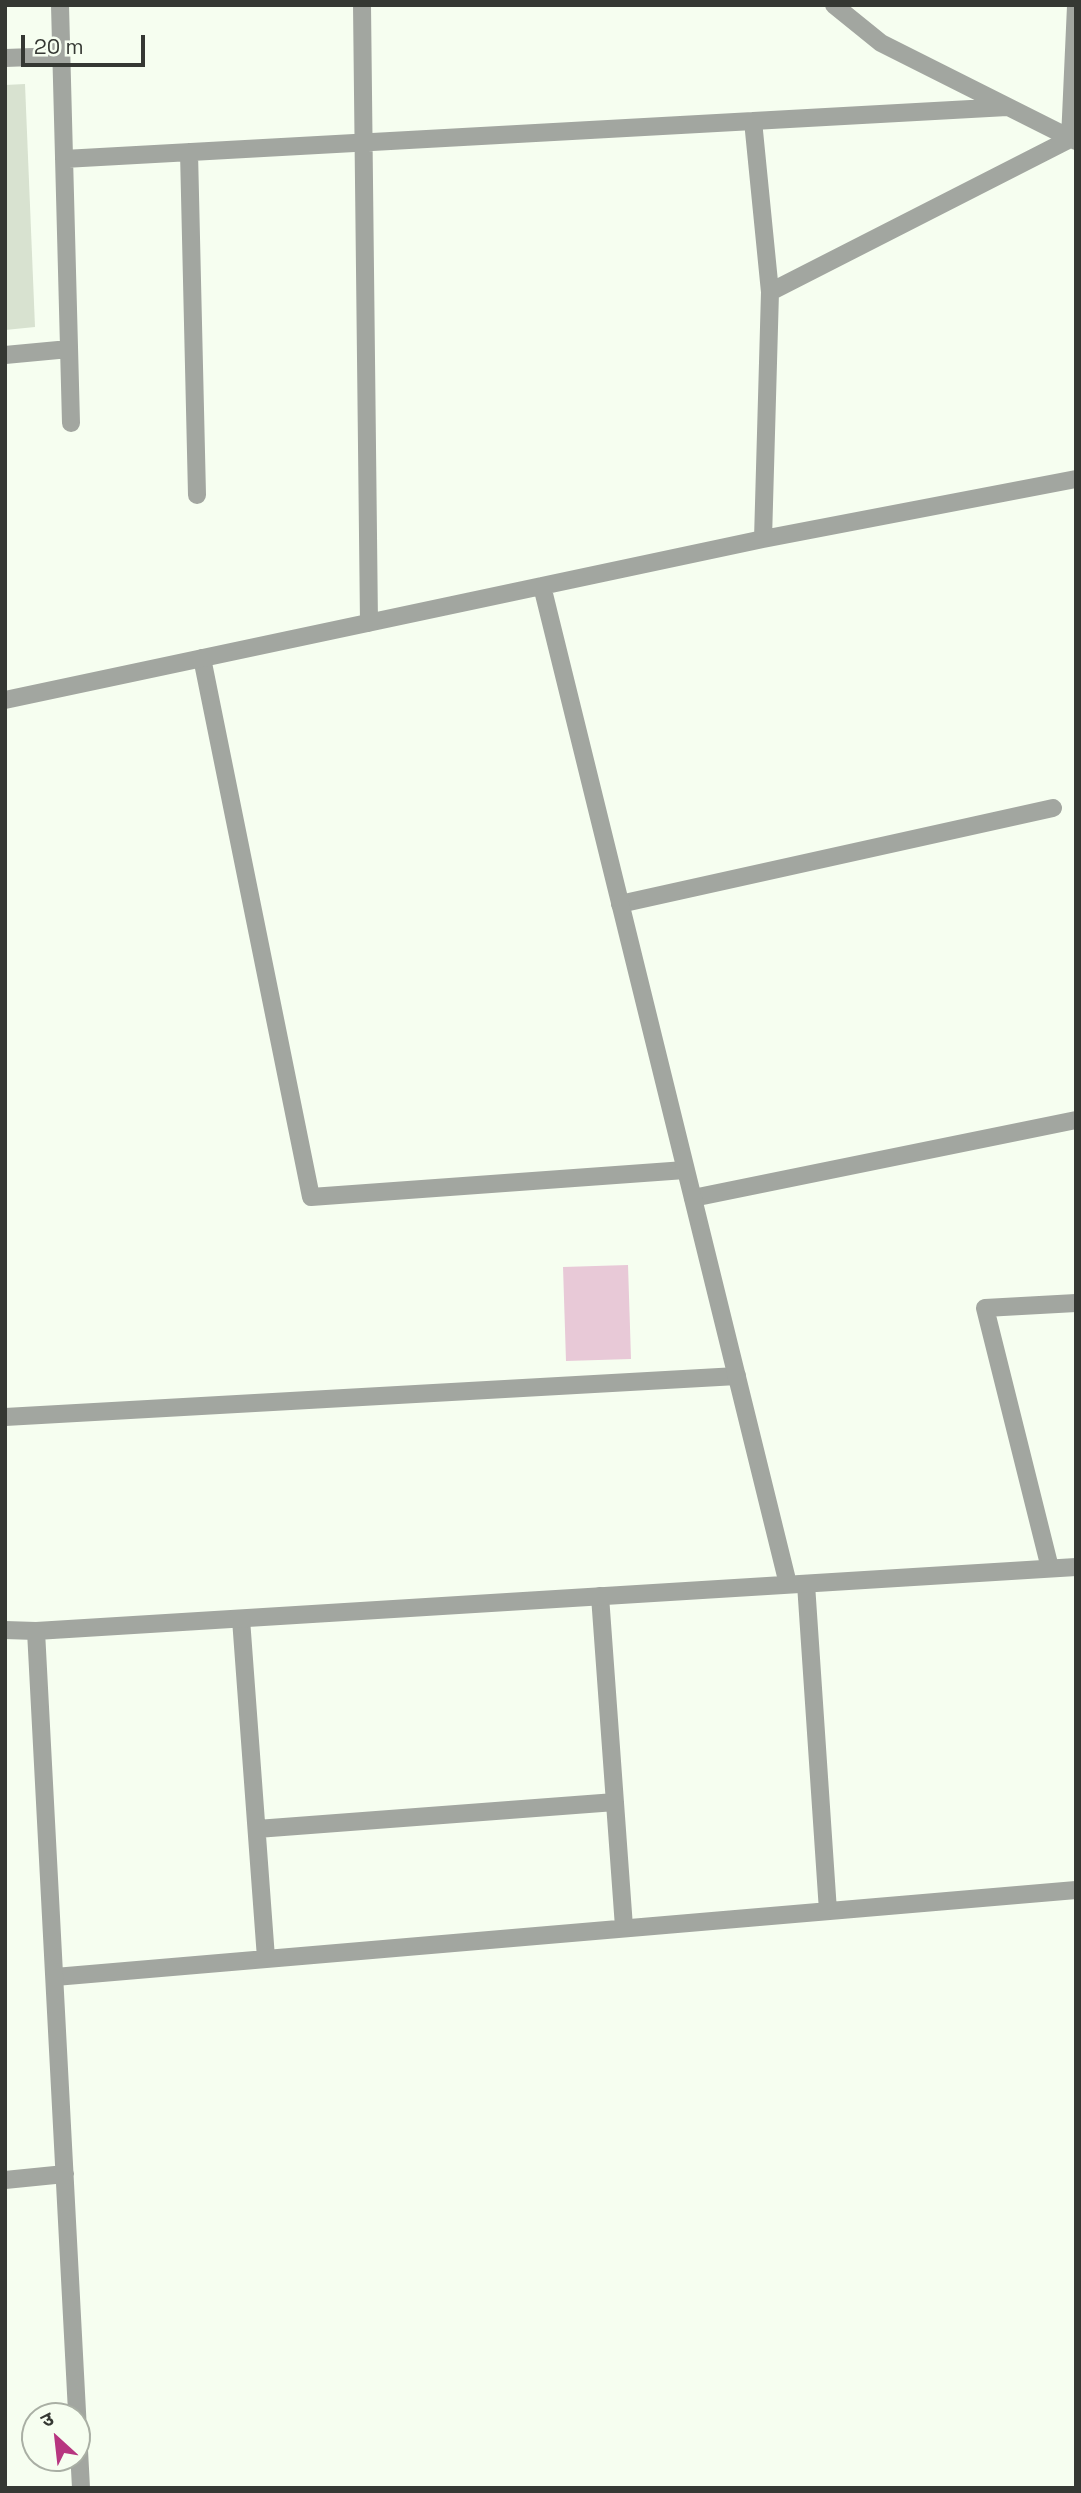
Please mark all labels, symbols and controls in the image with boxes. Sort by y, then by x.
scale bar [24,21,149,65]
text: 20 m [34,33,84,60]
north arrow [21,2402,91,2472]
text: उ [37,2406,58,2433]

